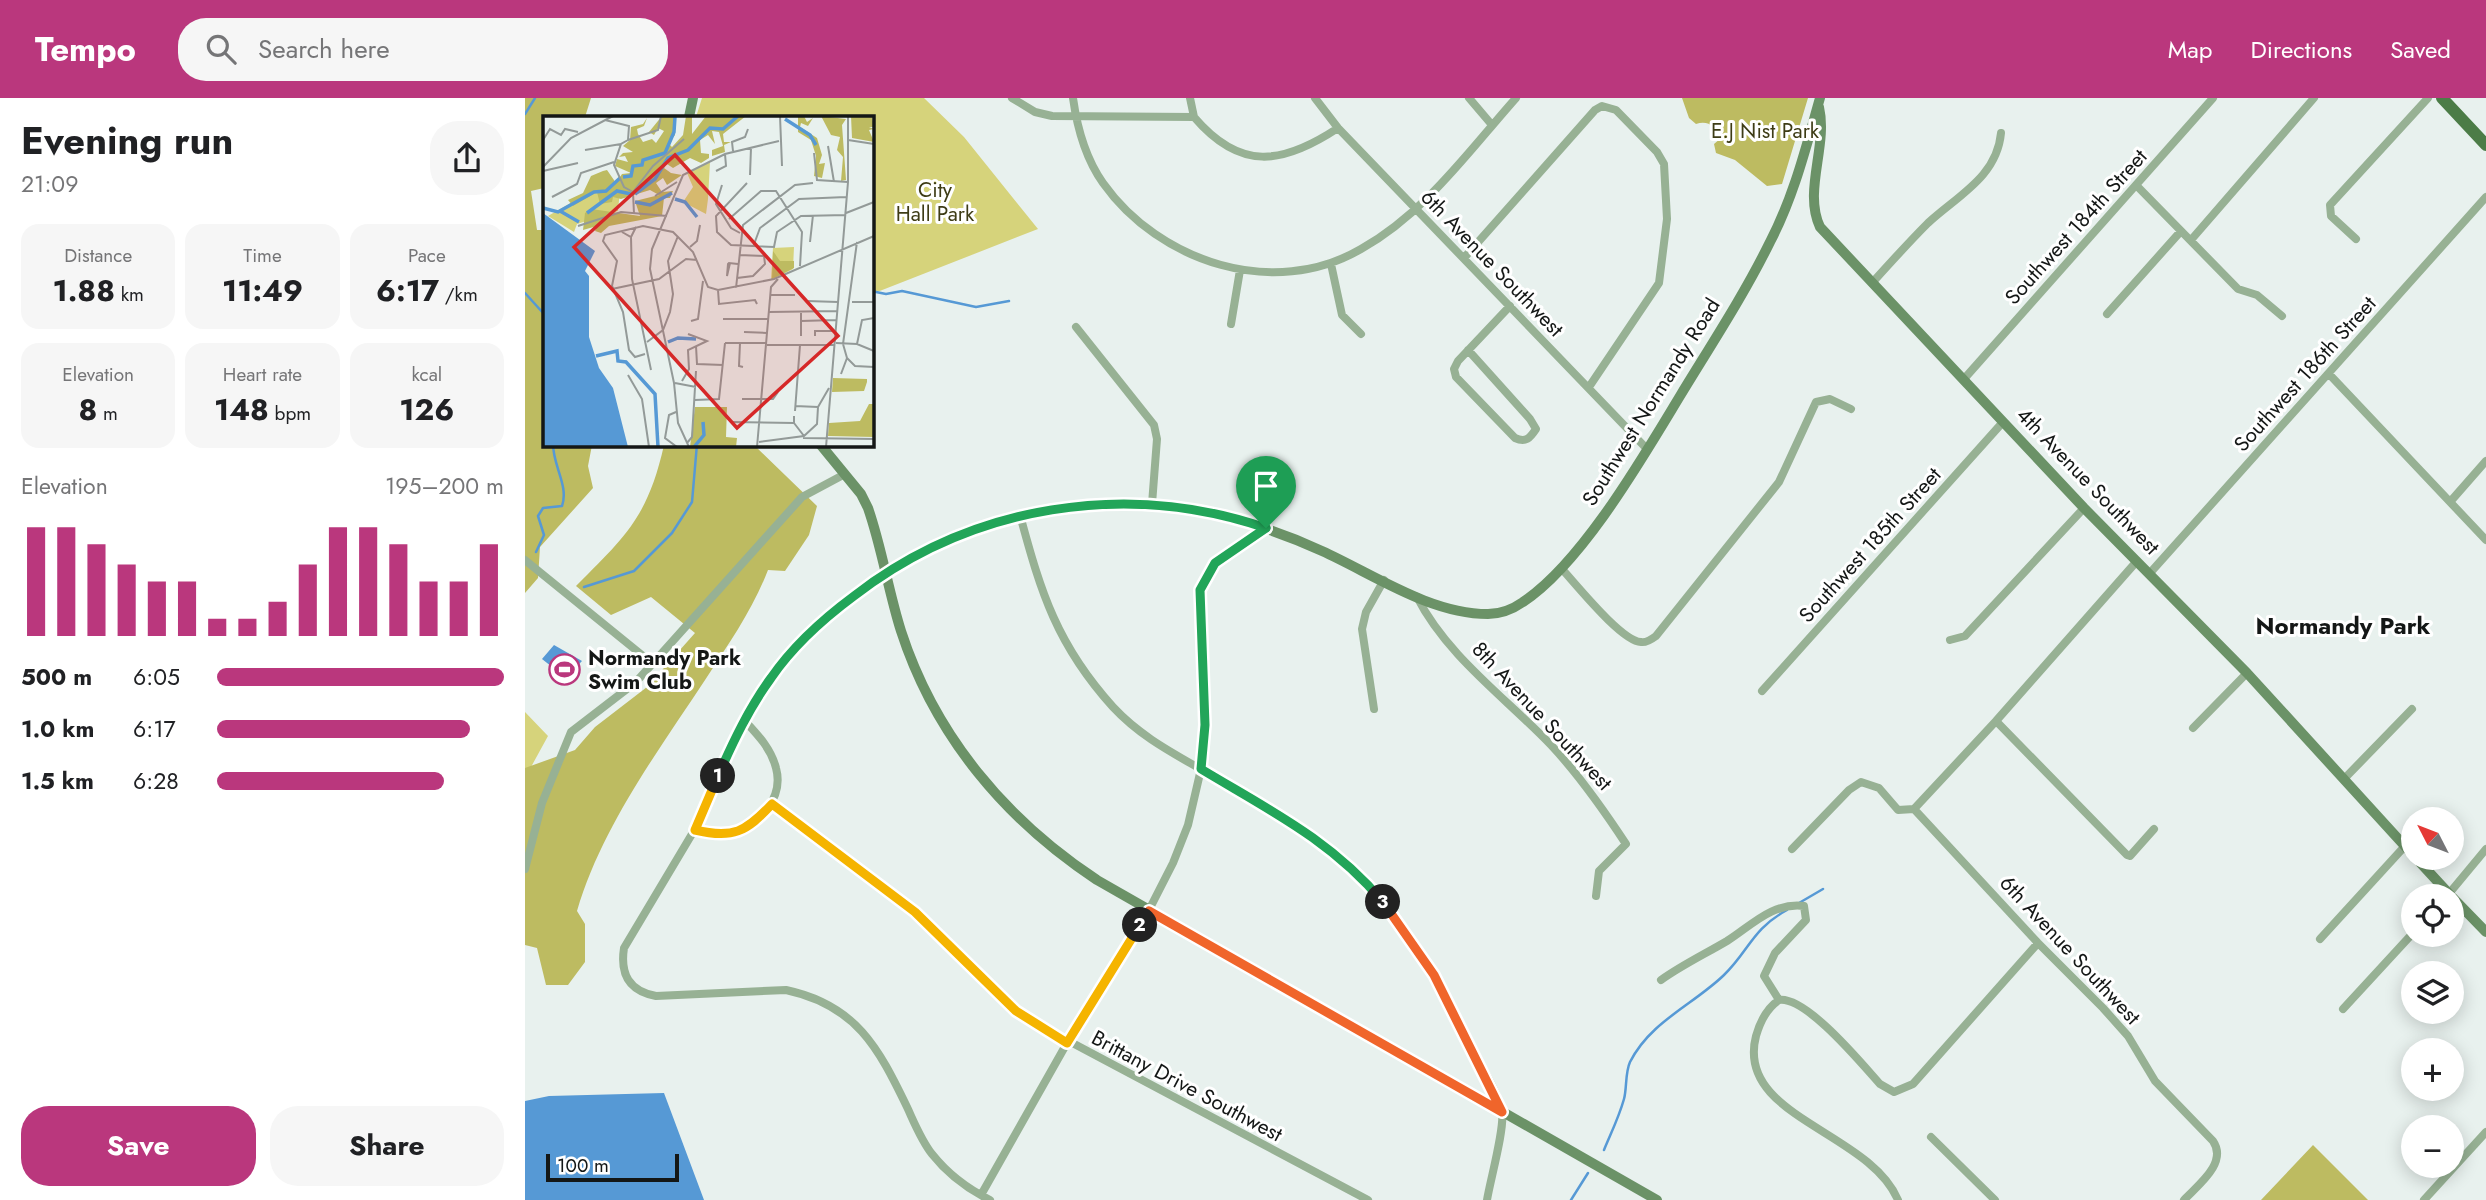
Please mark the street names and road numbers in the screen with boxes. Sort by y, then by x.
street label: Southwest 184th Street [1998,143,2154,311]
street label: 6th Avenue Southwest [1414,183,1570,343]
street label: Southwest 186th Street [2227,290,2383,458]
street label: Southwest Normandy Road [1575,292,1727,512]
street label: 4th Avenue Southwest [2010,401,2166,561]
street label: Southwest 185th Street [1792,461,1948,629]
street label: 8th Avenue Southwest [1465,635,1619,797]
street label: 6th Avenue Southwest [1993,869,2147,1031]
street label: Brittany Drive Southwest [1086,1023,1288,1149]

